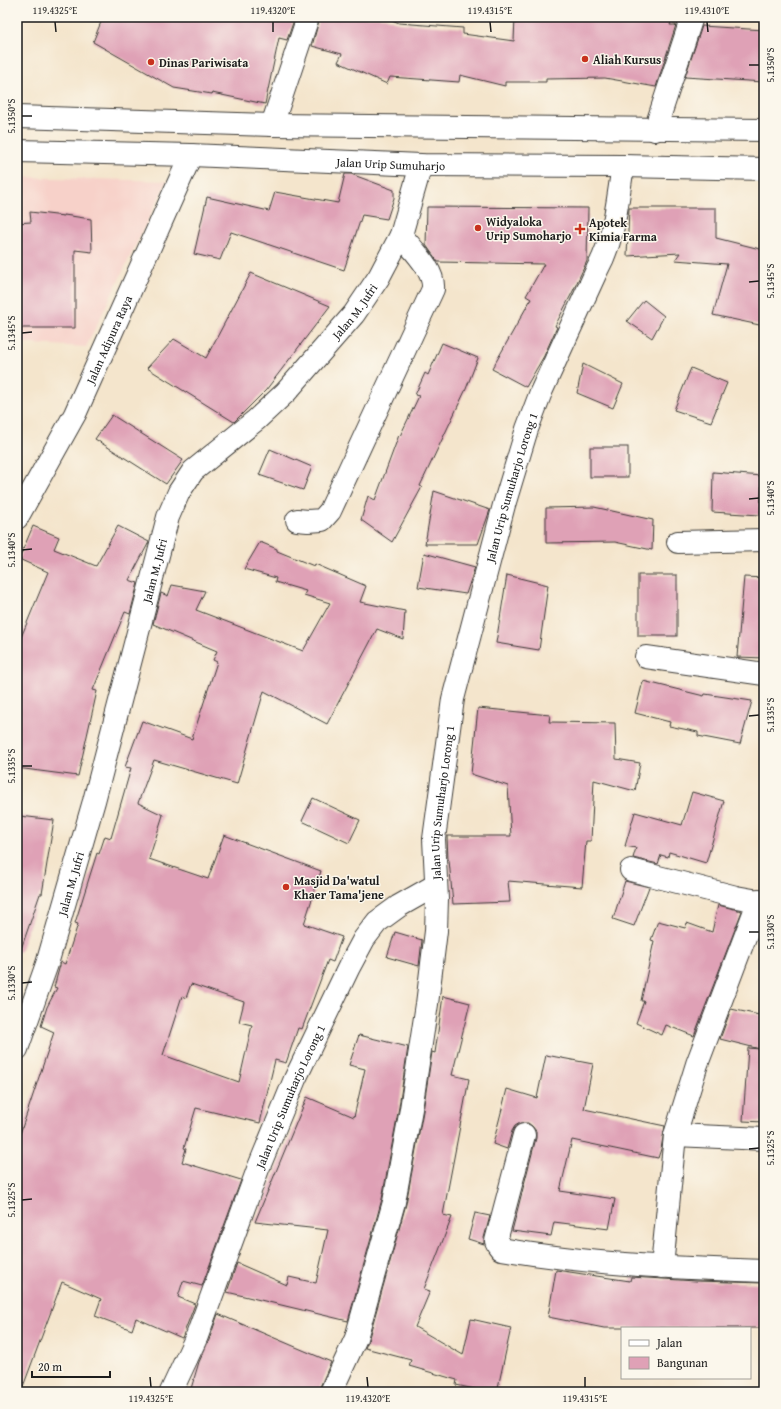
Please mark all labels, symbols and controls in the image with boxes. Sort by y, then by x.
text: 119.4325°E [33,3,77,18]
text: 119.4320°E [251,3,295,18]
text: 119.4315°E [468,3,512,18]
text: 119.4310°E [685,3,729,18]
text: 5.1350°S [763,47,778,82]
place label: Aliah Kursus [593,51,661,68]
place label: Dinas Pariwisata [159,54,249,71]
marker: Aliah Kursus [580,54,590,64]
marker: Dinas Pariwisata [146,57,156,67]
text: 5.1350°S [4,98,19,133]
street label: Jalan Urip Sumuharjo [334,153,445,174]
place label: Widyaloka Urip Sumoharjo [486,213,572,244]
place label: Apotek Kimia Farma [589,214,658,245]
marker: Widyaloka Urip Sumoharjo [473,223,483,233]
marker: Apotek Kimia Farma [574,223,586,235]
text: 5.1345°S [763,263,778,298]
street label: Jalan M. Jufri [326,279,381,344]
street label: Jalan Adipura Raya [80,292,136,388]
text: 5.1345°S [4,315,19,350]
street label: Jalan Urip Sumuharjo Lorong 1 [480,410,541,566]
text: 5.1340°S [763,480,778,515]
text: 5.1340°S [4,532,19,567]
street label: Jalan M. Jufri [137,536,171,606]
text: 5.1335°S [763,697,778,732]
street label: Jalan Urip Sumuharjo Lorong 1 [426,724,458,882]
text: 5.1335°S [4,748,19,783]
street label: Jalan M. Jufri [52,849,88,919]
place label: Masjid Da'watul Khaer Tama'jene [294,872,384,903]
marker: Masjid Da'watul Khaer Tama'jene [281,882,291,892]
text: 5.1330°S [763,914,778,949]
text: 5.1330°S [4,965,19,1000]
street label: Jalan Urip Sumuharjo Lorong 1 [250,1021,329,1172]
text: 5.1325°S [763,1130,778,1165]
text: 5.1325°S [4,1182,19,1217]
legend [621,1327,751,1379]
text: Jalan [655,1334,682,1351]
scale bar [32,1353,110,1379]
text: Bangunan [657,1354,708,1371]
text: 20 m [38,1358,62,1375]
text: 119.4325°E [129,1391,173,1406]
text: 119.4320°E [346,1391,390,1406]
text: 119.4315°E [563,1391,607,1406]

